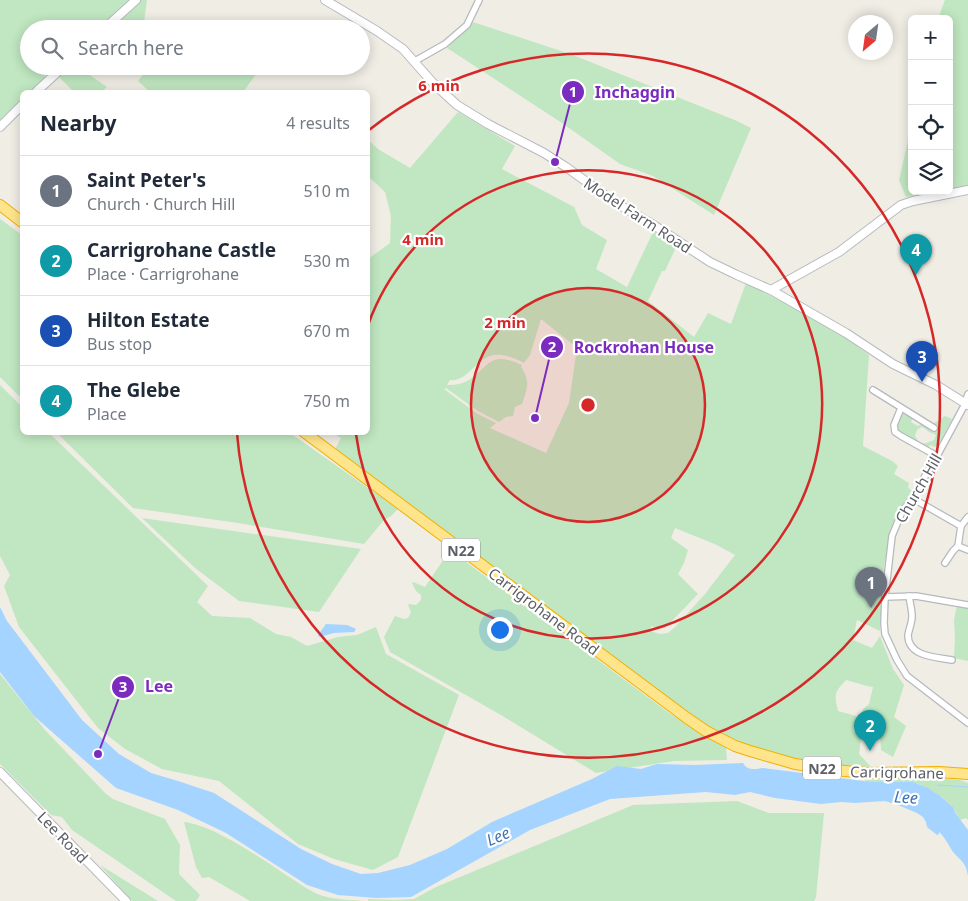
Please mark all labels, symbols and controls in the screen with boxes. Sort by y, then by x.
north arrow [848,15,893,60]
map controls [908,15,953,195]
button: + [908,15,953,60]
search box [20,20,370,75]
icon: search [38,34,66,62]
text: Search here [78,35,184,61]
button: − [908,60,953,105]
text: 6 min [418,75,460,95]
callout: Inchaggin [560,76,685,107]
text: 1 [569,81,577,101]
text: Inchaggin [595,81,675,103]
button: locate [908,105,953,150]
text: Nearby [40,109,116,137]
text: 4 results [286,112,350,134]
button: layers [908,150,953,195]
text: Saint Peter's [87,167,206,193]
street label: Model Farm Road [580,173,696,257]
text: 1 [51,180,61,202]
text: 510 m [303,180,350,202]
text: Church · Church Hill [87,193,236,215]
text: 4 min [402,229,444,249]
pin: 4 [900,234,932,275]
text: Carrigrohane Castle [87,237,276,263]
text: 2 [51,250,61,272]
text: 530 m [303,250,350,272]
text: Place · Carrigrohane [87,263,239,285]
text: Hilton Estate [87,307,210,333]
text: 2 min [484,312,526,332]
text: 3 [51,320,61,342]
text: 670 m [303,320,350,342]
callout: Rockrohan House [539,332,725,363]
text: Bus stop [87,333,152,355]
text: 2 [548,336,557,356]
text: Rockrohan House [574,336,714,358]
pin: 3 [906,341,938,382]
text: The Glebe [87,377,181,403]
text: 4 [51,390,61,412]
text: 750 m [303,390,350,412]
centre of rings [579,396,597,414]
text: Place [87,403,127,425]
street label: Church Hill [890,450,946,526]
road number: N22 [442,538,480,562]
street label: Carrigrohane Road [485,563,603,659]
pin: 1 [855,567,887,608]
your location [487,617,513,643]
callout: Lee [110,671,183,702]
text: Lee [145,675,173,697]
text: 3 [119,676,127,696]
pin: 2 [854,710,886,751]
road number: N22 [803,756,841,780]
street label: Carrigrohane [850,761,944,783]
water label: Lee [893,785,919,809]
street label: Lee Road [33,807,93,867]
water label: Lee [483,821,513,851]

